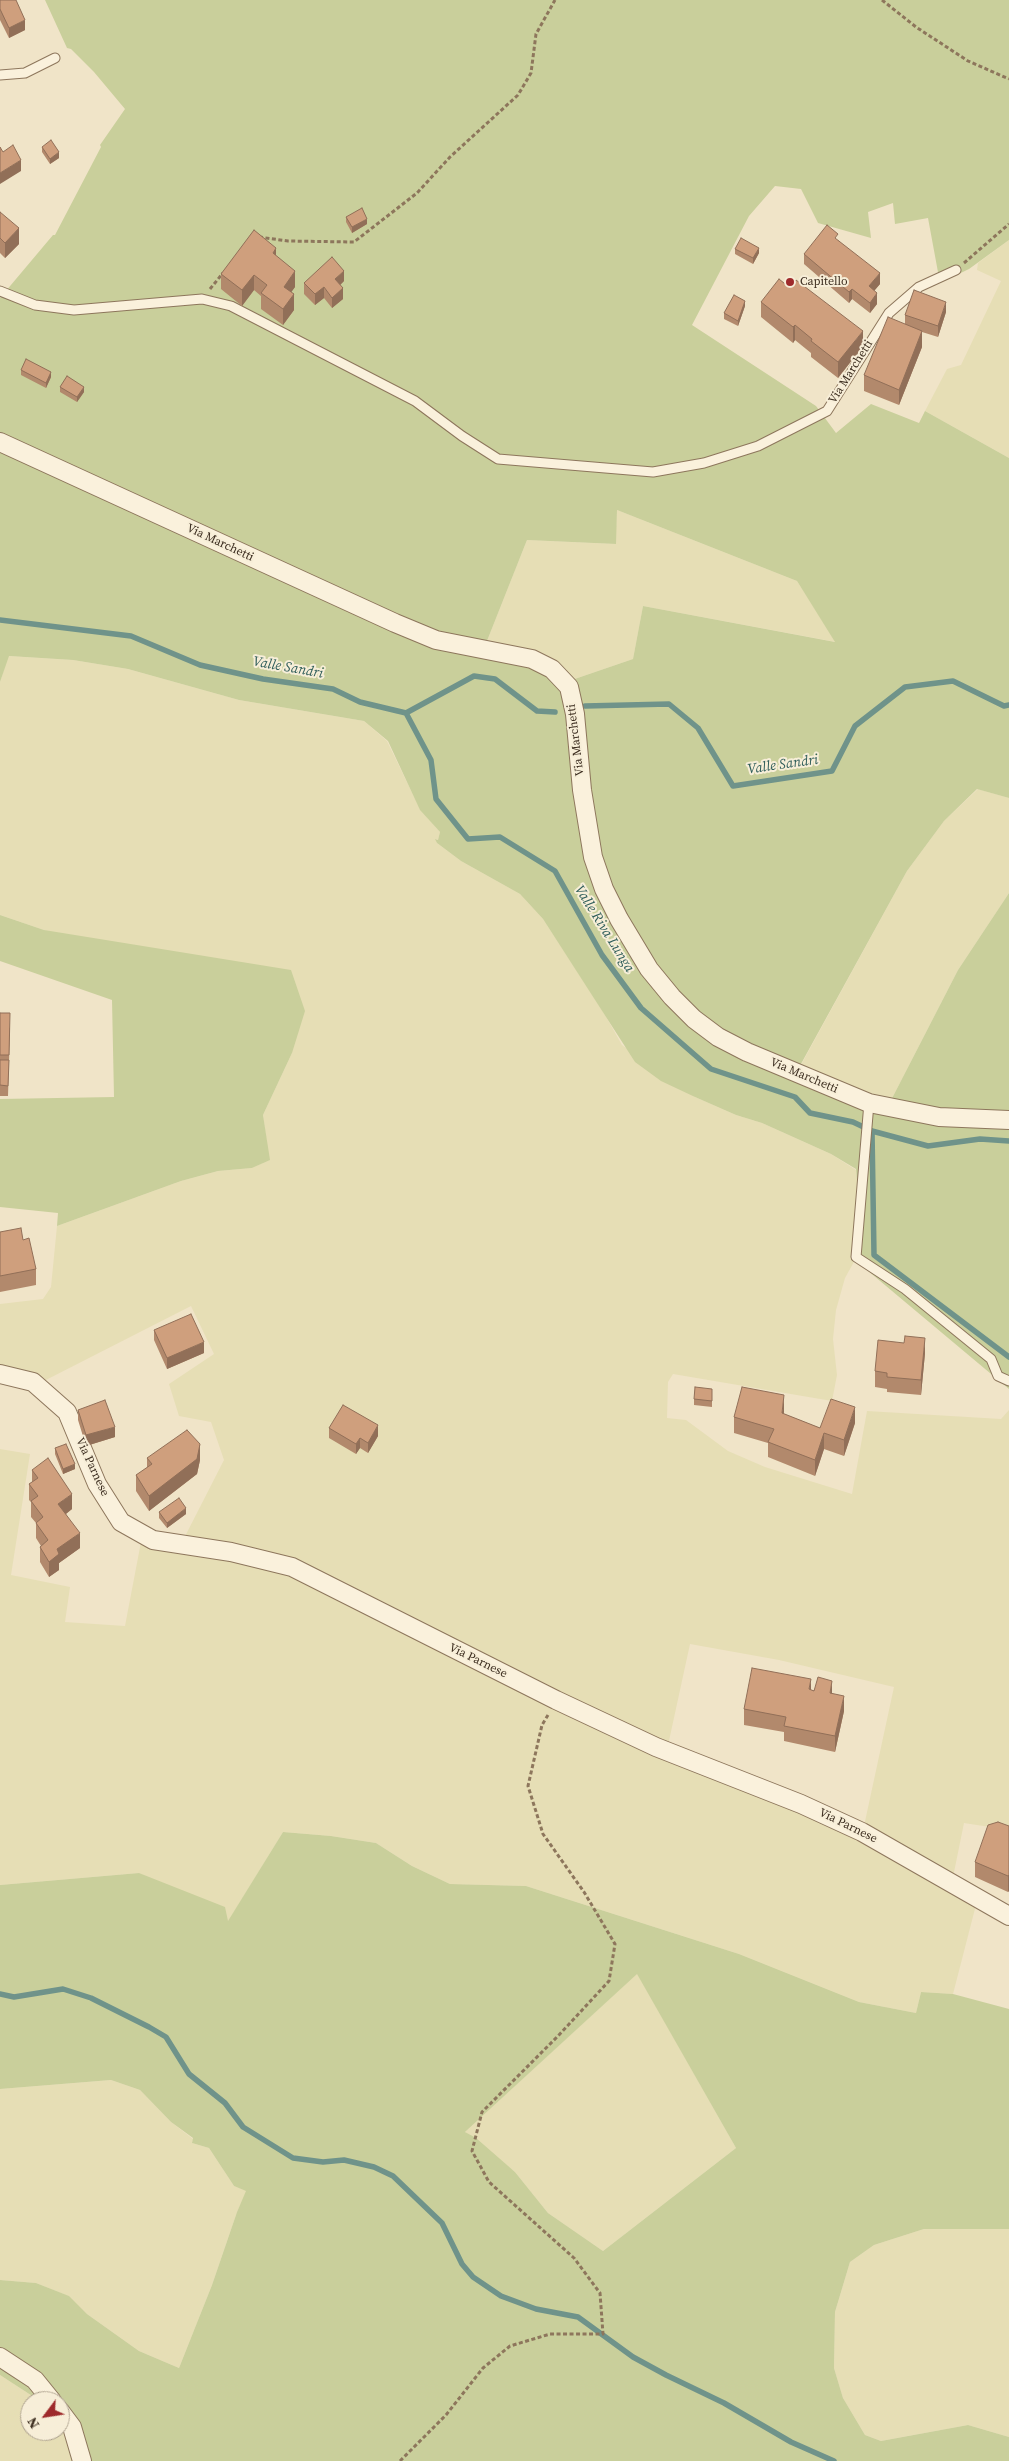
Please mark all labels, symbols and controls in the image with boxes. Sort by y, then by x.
place label: Capitello [800,275,848,289]
marker: Capitello [784,276,796,288]
street label: Via Marchetti [826,338,876,406]
street label: Via Marchetti [184,521,256,565]
water label: Valle Sandri [252,654,324,682]
street label: Via Marchetti [564,703,588,777]
water label: Valle Sandri [747,752,819,778]
water label: Valle Riva Lunga [571,882,637,976]
street label: Via Marchetti [768,1055,840,1097]
street label: Via Parnese [72,1435,112,1499]
street label: Via Parnese [446,1641,510,1681]
street label: Via Parnese [816,1806,880,1846]
north arrow [20,2391,70,2441]
text: N [22,2414,44,2433]

